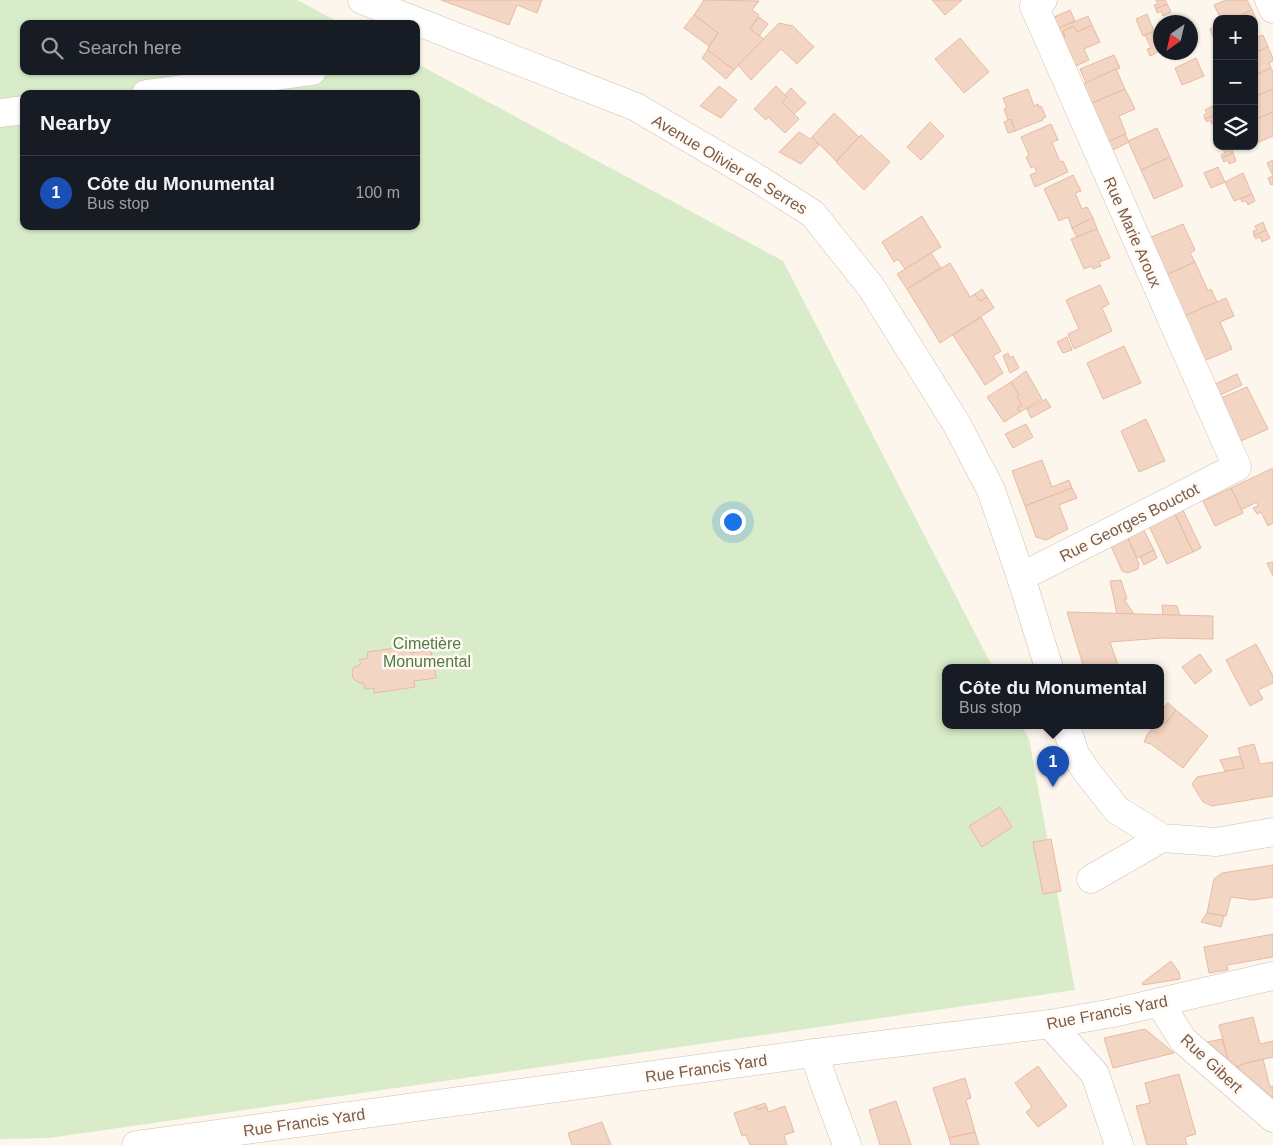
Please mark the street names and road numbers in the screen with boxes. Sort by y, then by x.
street label: Avenue Olivier de Serres [649,111,810,217]
street label: Rue Marie Aroux [1101,174,1165,290]
street label: Rue Georges Bouctot [1057,480,1202,565]
street label: Rue Francis Yard [1045,992,1169,1033]
street label: Rue Gibert [1178,1031,1246,1096]
street label: Rue Francis Yard [644,1052,768,1085]
street label: Rue Francis Yard [242,1106,366,1139]

